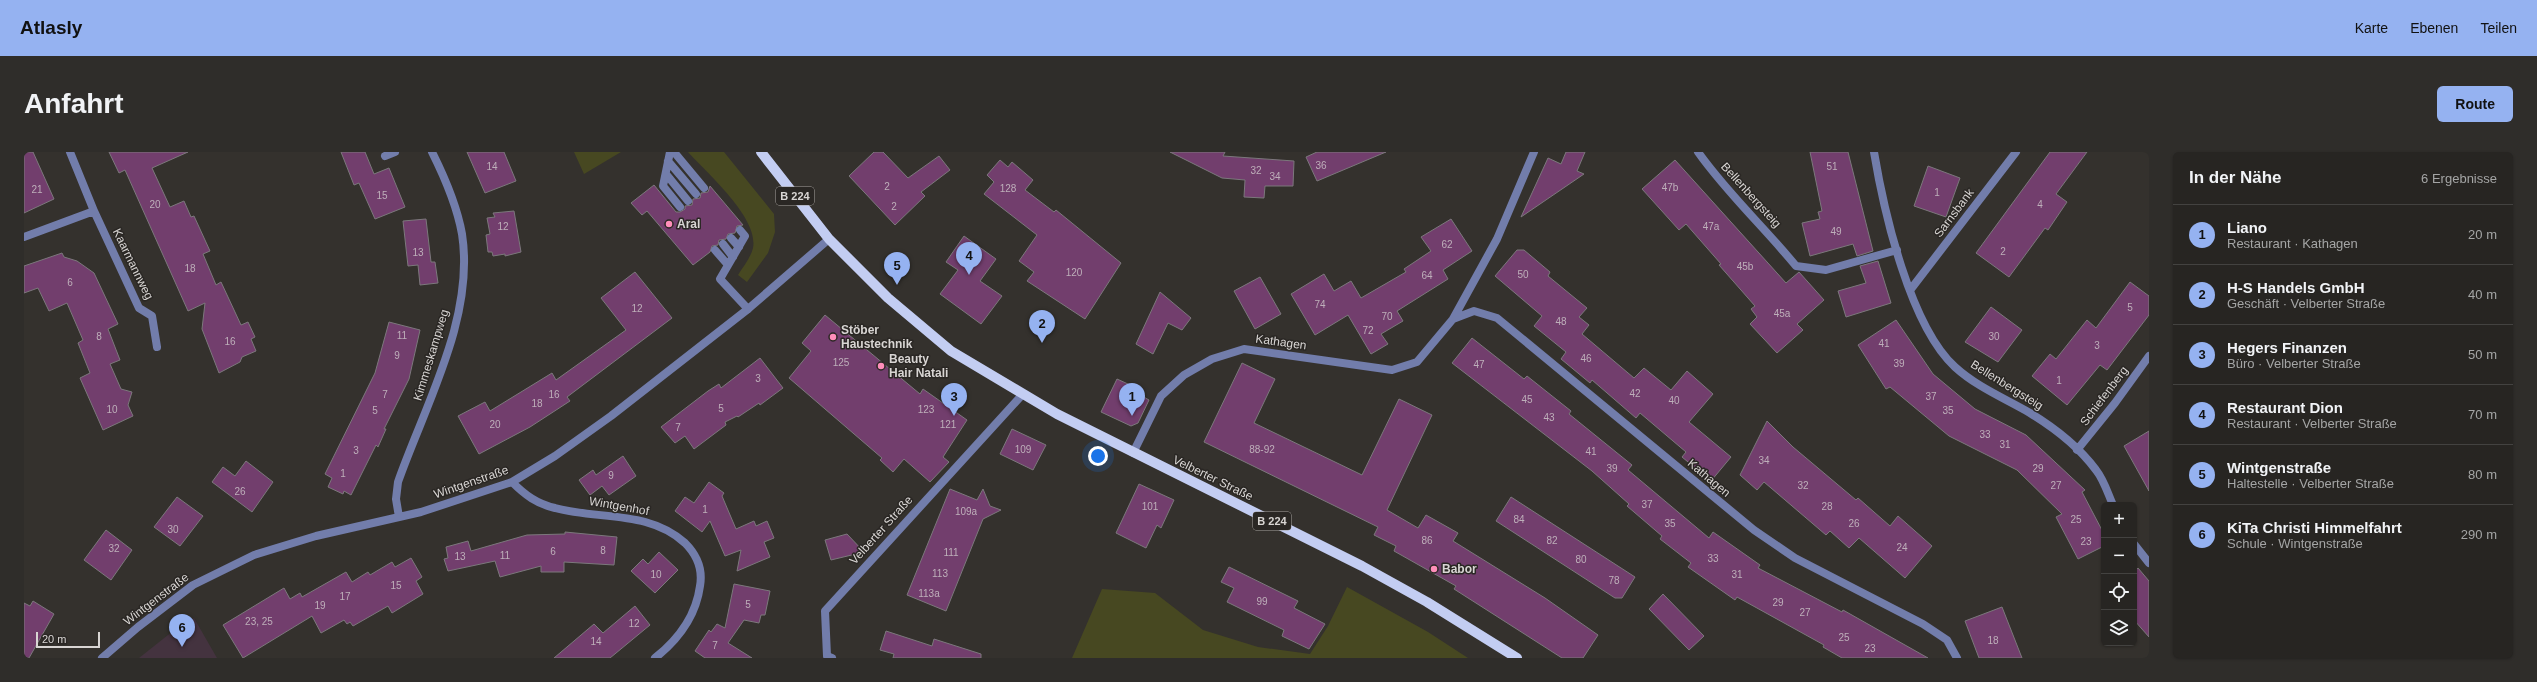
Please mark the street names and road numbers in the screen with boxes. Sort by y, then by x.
street label: Bellenbergsteig [1718,160,1784,230]
street label: Sarnsbank [1931,185,1977,240]
road number: B 224 [776,187,814,205]
street label: Kaarmannweg [110,226,156,302]
street label: Kimmeskampweg [410,308,452,402]
street label: Kathagen [1255,331,1307,353]
street label: Bellenbergsteig [1968,357,2046,413]
street label: Schiefenberg [2077,364,2131,428]
street label: Velberter Straße [1171,453,1256,504]
street label: Kathagen [1685,456,1733,500]
street label: Wintgenstraße [432,463,510,501]
street label: Velberter Straße [847,493,916,567]
street label: Wintgenhof [588,494,651,518]
road number: B 224 [1253,512,1291,530]
street label: Wintgenstraße [121,570,192,628]

